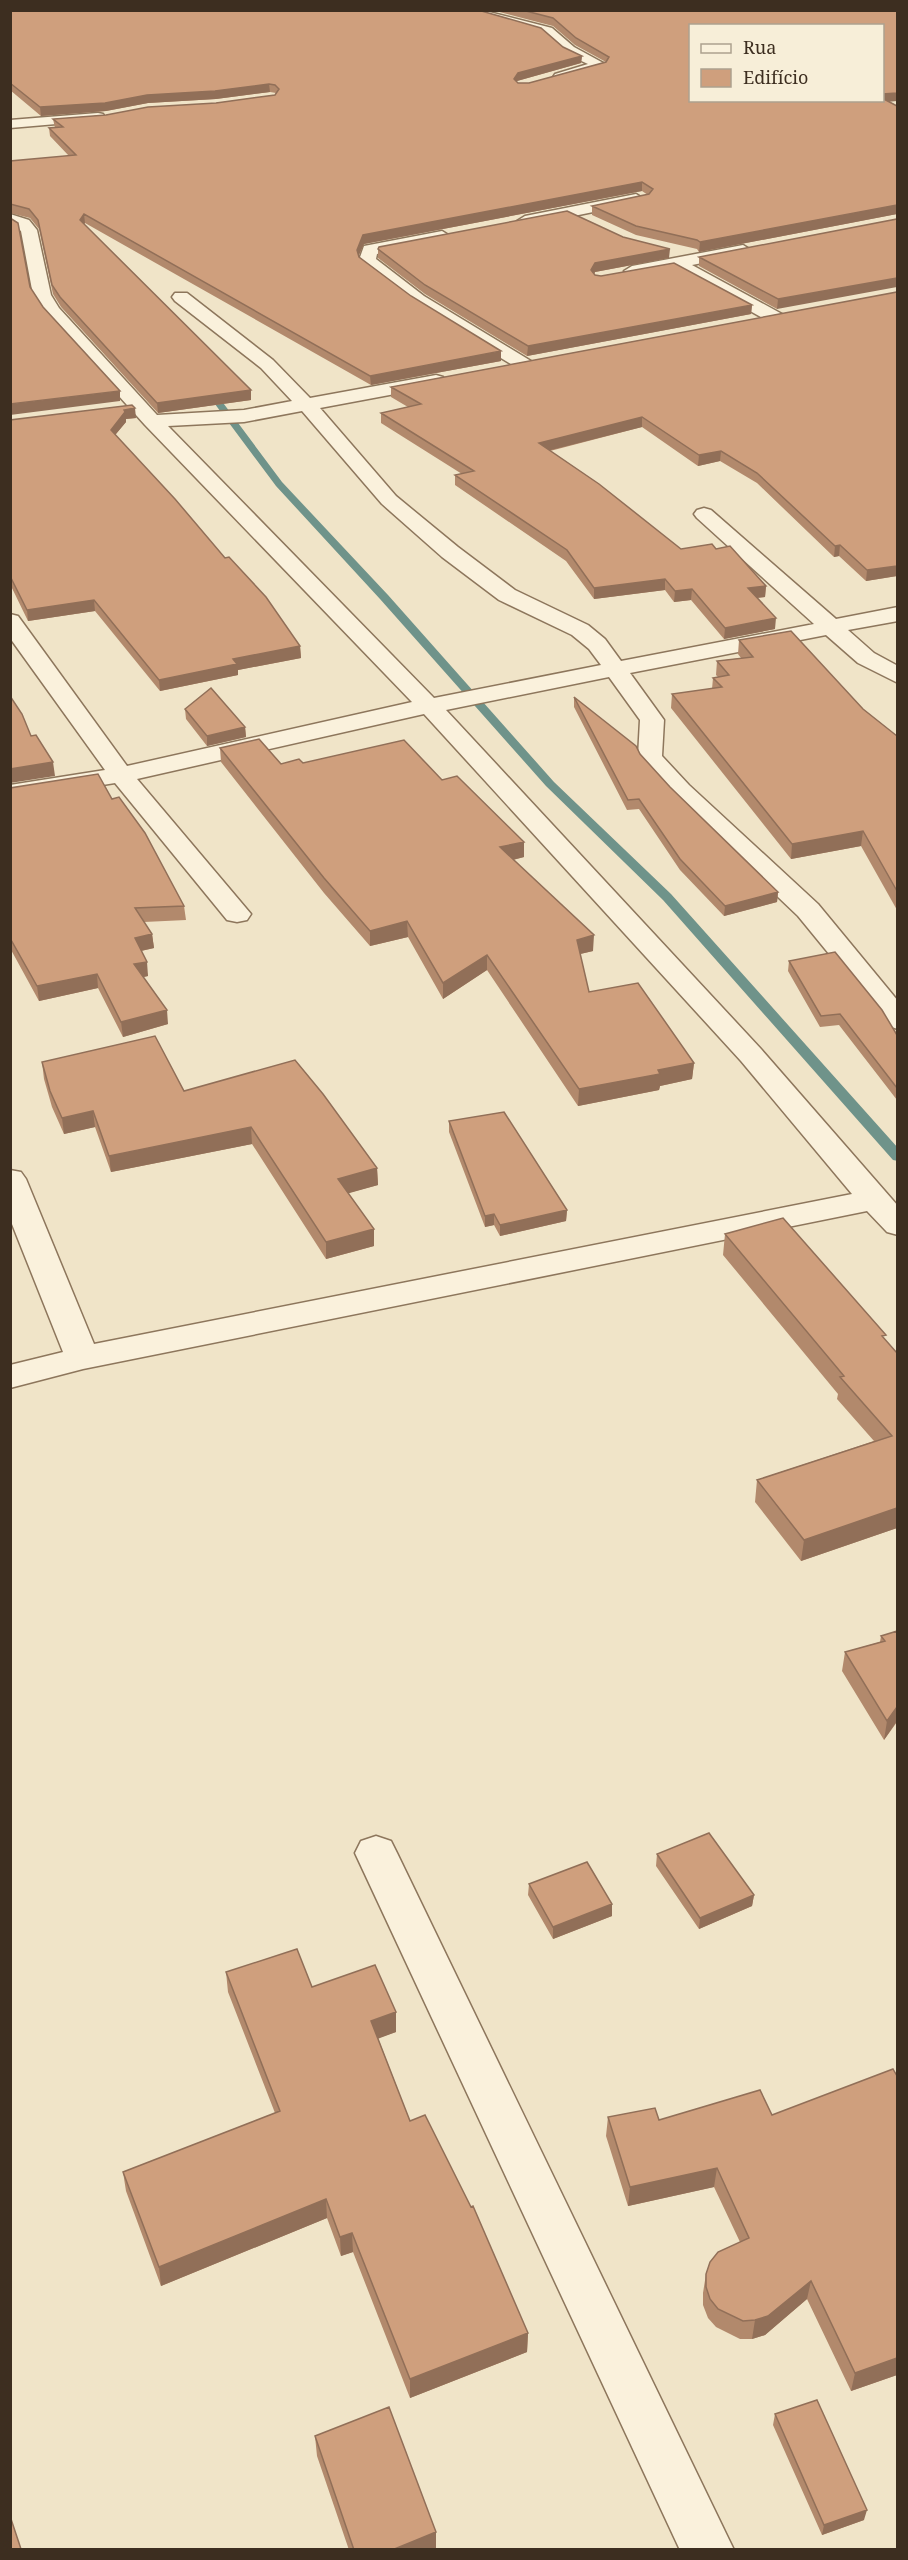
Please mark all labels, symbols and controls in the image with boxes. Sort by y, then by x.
legend [689,24,884,102]
text: Rua [743,35,776,59]
text: Edifício [743,65,808,89]

